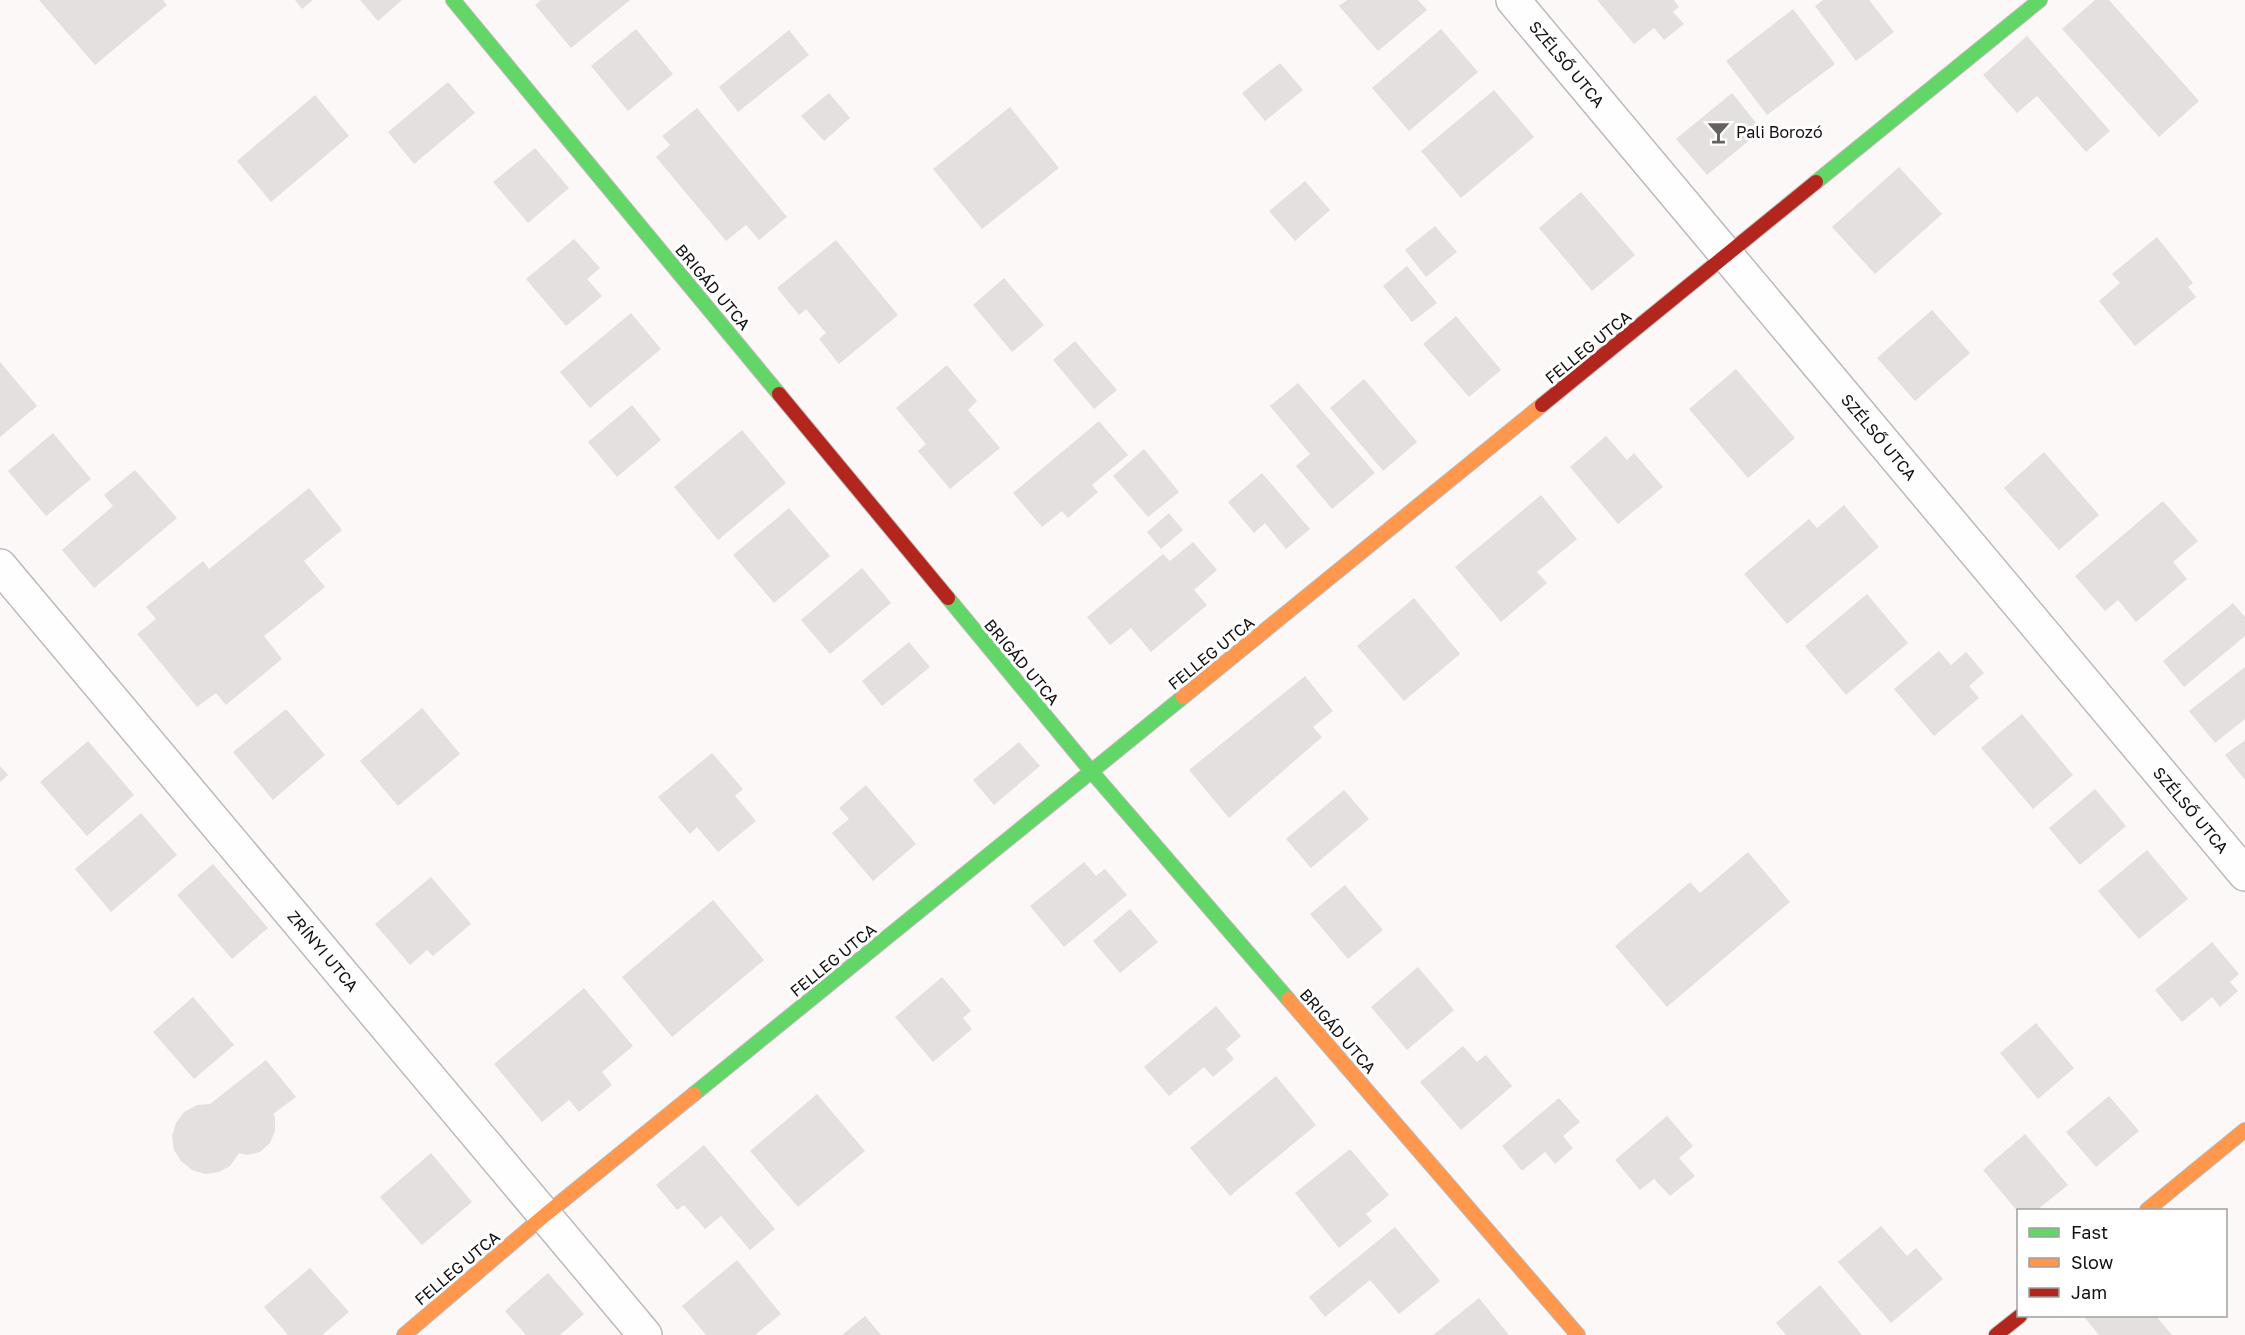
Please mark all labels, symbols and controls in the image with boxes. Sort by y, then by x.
street label: SZÉLSŐ UTCA [1525,17,1609,112]
bar icon: Pali Borozó [1705,119,1731,145]
place label: Pali Borozó [1736,122,1823,142]
street label: BRIGÁD UTCA [671,240,755,334]
street label: FELLEG UTCA [1541,306,1635,388]
street label: SZÉLSŐ UTCA [1837,390,1921,485]
street label: FELLEG UTCA [1164,612,1258,694]
street label: BRIGÁD UTCA [980,615,1064,709]
street label: SZÉLSŐ UTCA [2149,763,2233,858]
street label: ZRÍNYI UTCA [283,906,363,996]
street label: FELLEG UTCA [786,919,880,1001]
street label: BRIGÁD UTCA [1296,984,1381,1078]
legend [2017,1209,2227,1317]
text: Fast [2071,1221,2108,1243]
street label: FELLEG UTCA [410,1226,504,1309]
text: Slow [2071,1251,2114,1273]
text: Jam [2071,1281,2107,1303]

